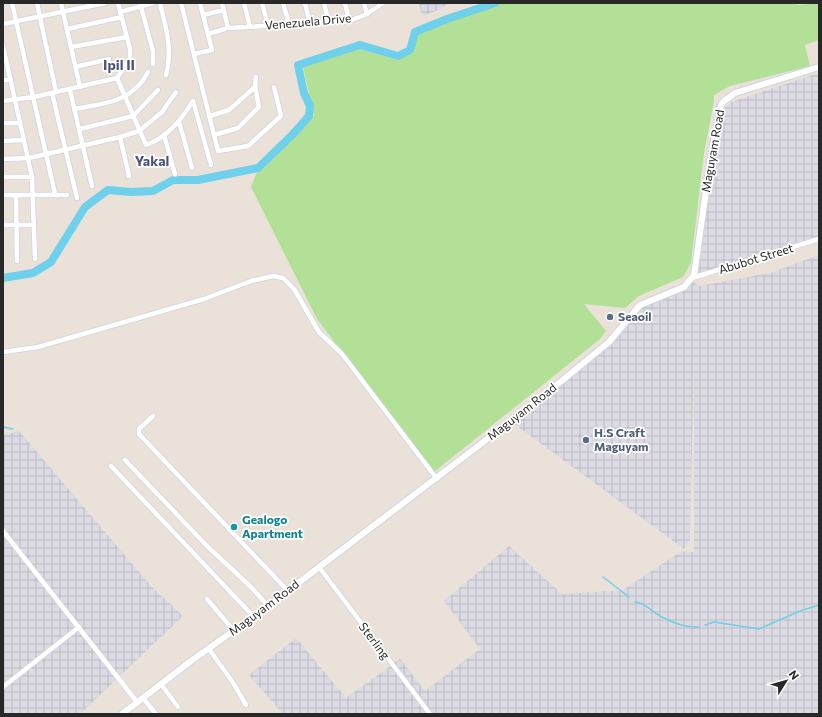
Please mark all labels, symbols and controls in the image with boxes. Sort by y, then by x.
street label: Venezuela Drive [264,10,352,32]
district label: Ipil II [103,56,135,73]
street label: Maguyam Road [698,108,726,193]
district label: Yakal [135,152,169,169]
street label: Abubot Street [717,240,795,276]
place label: Seaoil [618,309,652,323]
marker: Seaoil [605,312,615,322]
street label: Maguyam Road [484,380,559,443]
place label: H.S Craft Maguyam [594,425,648,453]
marker: H.S Craft Maguyam [581,435,591,445]
place label: Gealogo Apartment [242,512,303,540]
marker: Gealogo Apartment [229,522,239,532]
street label: Maguyam Road [226,576,301,638]
street label: Sterling [356,619,393,662]
north arrow [766,661,806,701]
text: N [787,667,802,682]

